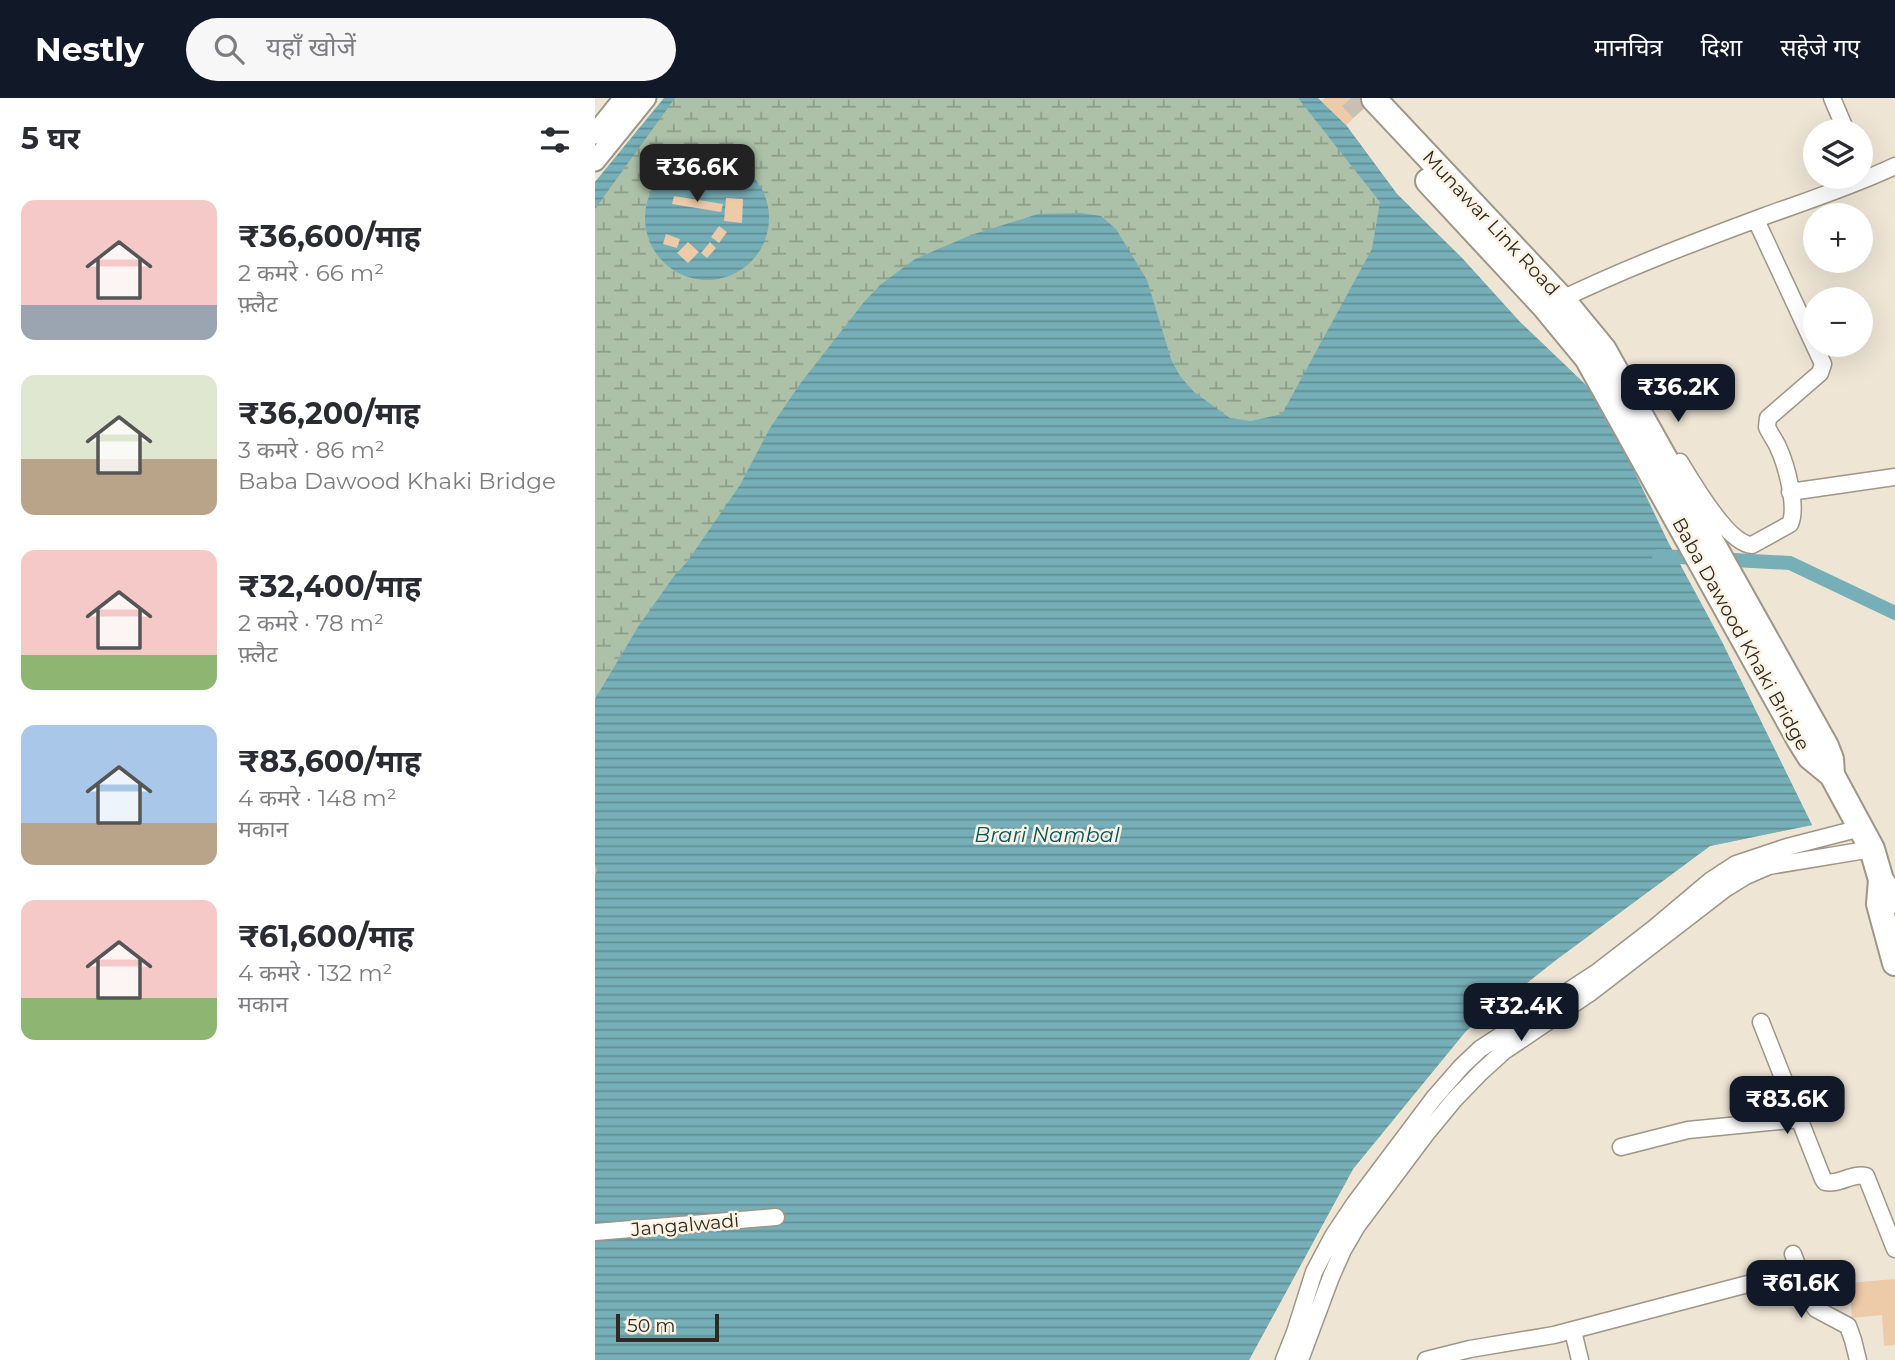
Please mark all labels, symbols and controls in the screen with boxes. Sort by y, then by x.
search box [186,18,676,81]
text: Nestly [35,29,144,69]
icon: search [210,30,248,68]
text: यहाँ खोजें [266,31,356,63]
text: मानचित्र [1594,33,1663,62]
text: दिशा [1701,33,1742,62]
text: सहेजे गए [1780,33,1860,62]
map controls [1803,119,1873,357]
button: layers [1803,119,1873,189]
text: 5 घर [21,120,80,157]
icon: filters [536,121,574,159]
pin: ₹36.6K [640,144,754,204]
street label: Munawar Link Road [1418,146,1564,300]
text: ₹36.6K [656,153,738,181]
button: + [1803,203,1873,273]
text: ₹36,600/माह [238,218,421,255]
icon: home [77,228,161,312]
text: 2 कमरे · 66 m² [238,259,384,287]
button: − [1803,287,1873,357]
text: फ़्लैट [238,290,278,318]
pin: ₹36.2K [1621,364,1735,424]
text: ₹36.2K [1637,373,1719,401]
text: ₹36,200/माह [238,395,420,432]
icon: home [77,403,161,487]
text: 3 कमरे · 86 m² [238,436,385,464]
text: Baba Dawood Khaki Bridge [238,467,556,495]
street label: Baba Dawood Khaki Bridge [1667,514,1815,754]
text: ₹32,400/माह [238,568,421,605]
icon: home [77,578,161,662]
text: 2 कमरे · 78 m² [238,609,384,637]
text: फ़्लैट [238,640,278,668]
text: ₹83,600/माह [238,743,421,780]
icon: home [77,753,161,837]
text: 4 कमरे · 148 m² [238,784,397,812]
text: मकान [238,815,288,843]
water label: Brari Nambal [974,822,1120,847]
text: ₹61,600/माह [238,918,414,955]
icon: home [77,928,161,1012]
text: 4 कमरे · 132 m² [238,959,392,987]
pin: ₹32.4K [1464,984,1578,1043]
text: मकान [238,990,288,1018]
text: ₹32.4K [1480,992,1562,1020]
pin: ₹83.6K [1730,1076,1844,1136]
text: ₹83.6K [1746,1085,1828,1113]
street label: Jangalwadi [629,1209,740,1241]
pin: ₹61.6K [1744,1260,1858,1320]
text: ₹61.6K [1762,1269,1840,1297]
scale bar [616,1311,719,1343]
text: 50 m [627,1314,675,1337]

